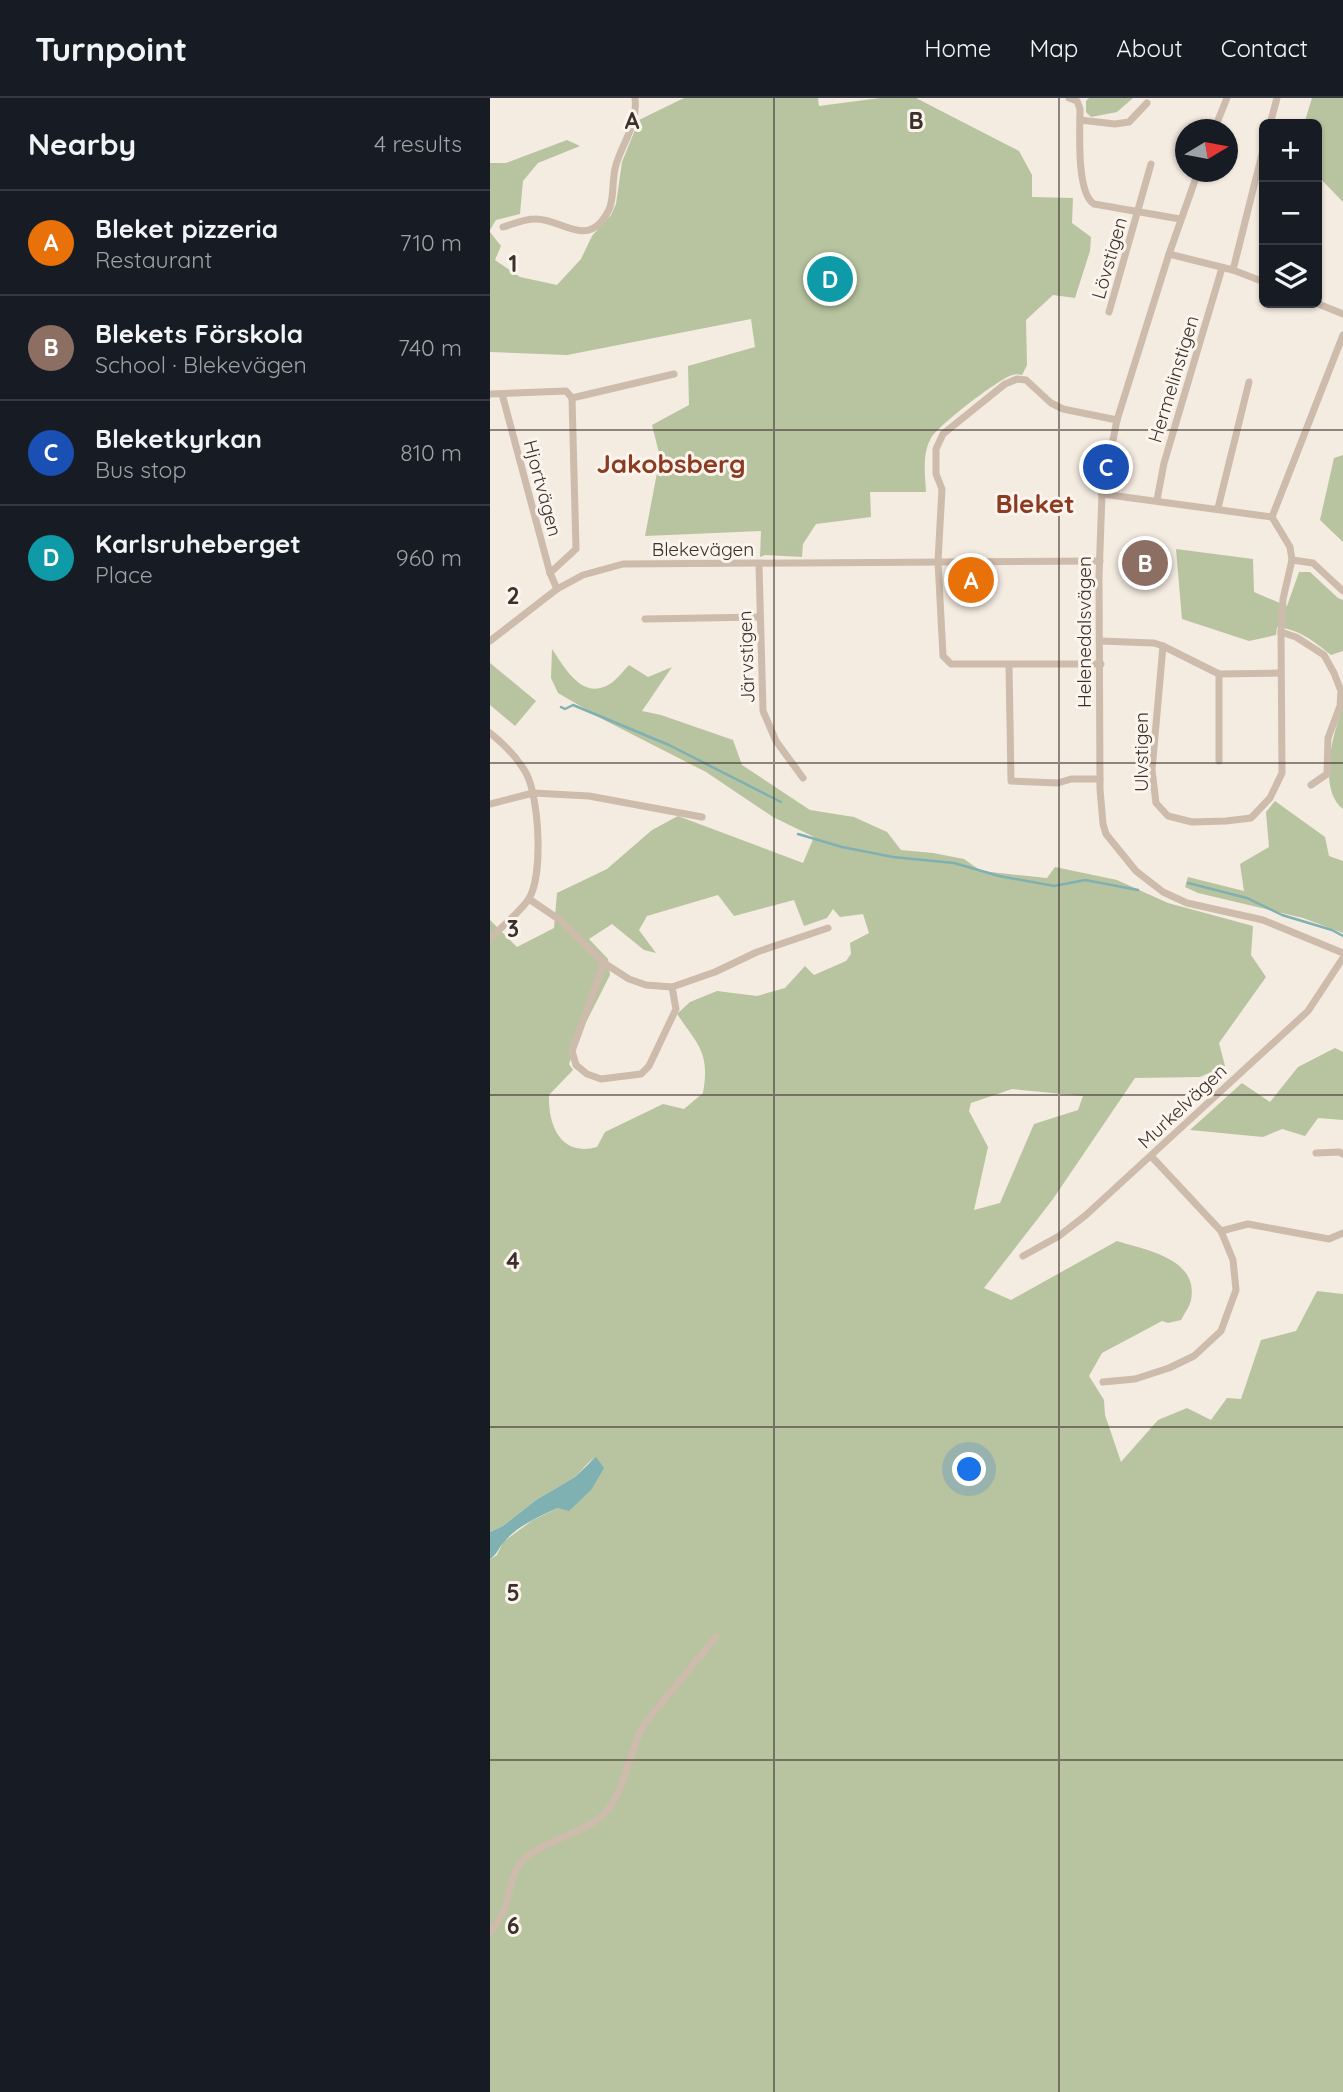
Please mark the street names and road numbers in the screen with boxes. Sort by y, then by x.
street label: Lövstigen [1086,214,1132,302]
street label: Hermelinstigen [1142,312,1204,446]
street label: Hjortvägen [519,437,567,539]
street label: Blekevägen [652,537,754,561]
street label: Helenedalsvägen [1072,556,1096,708]
street label: Järvstigen [732,610,760,704]
street label: Ulvstigen [1129,712,1153,792]
street label: Murkelvägen [1133,1059,1231,1153]

